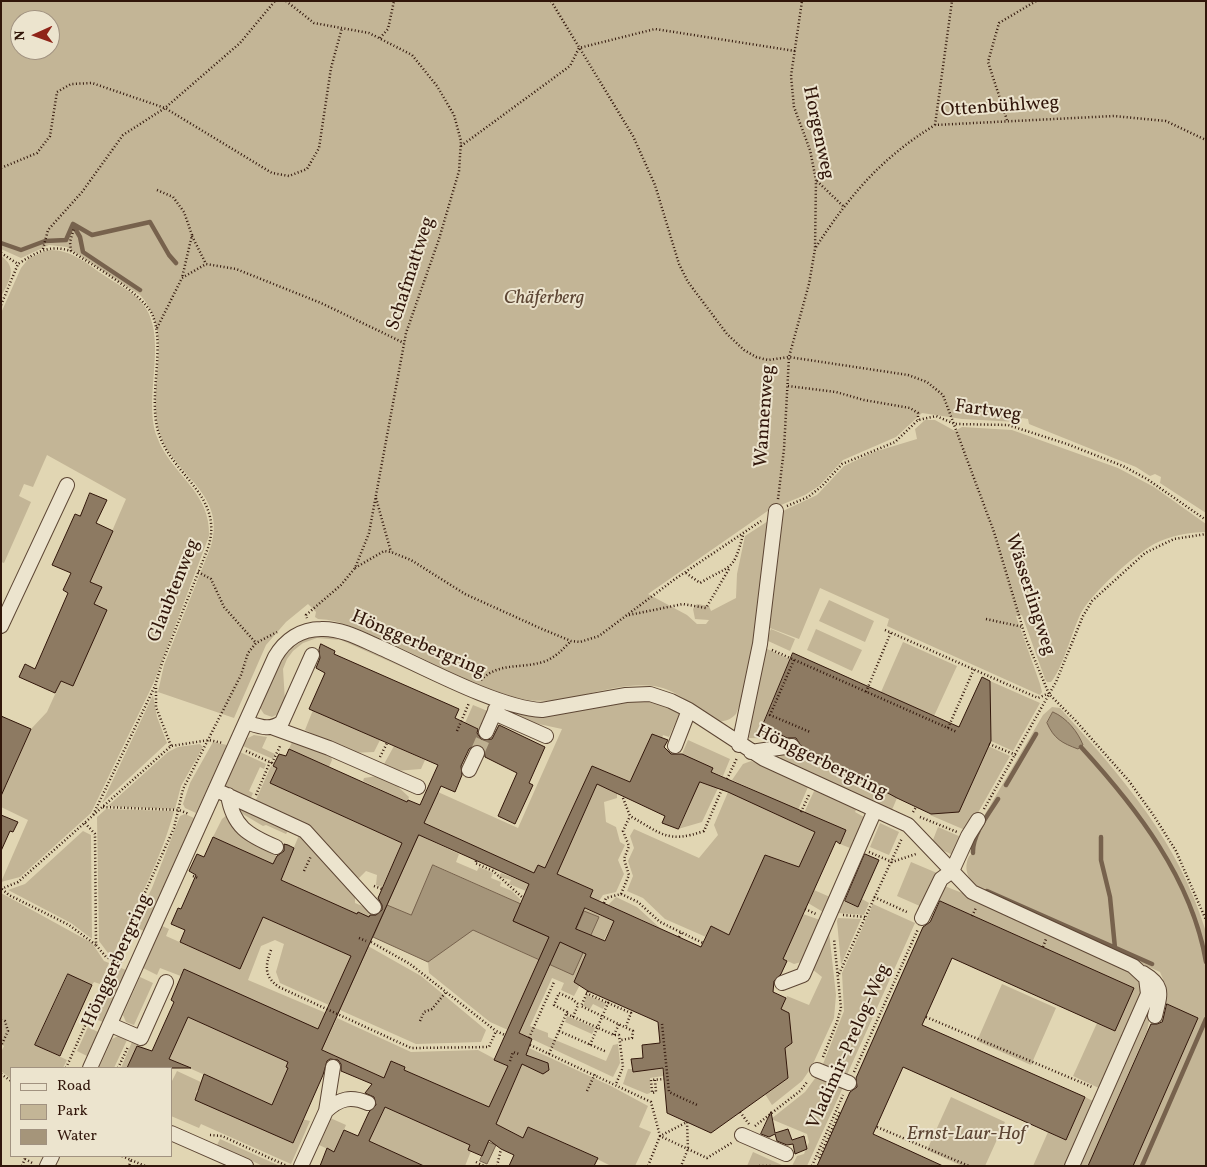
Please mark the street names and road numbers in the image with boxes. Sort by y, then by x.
street label: Horgenweg [796,84,838,182]
street label: Ottenbühlweg [940,92,1060,124]
street label: Schafmattweg [383,214,441,334]
street label: Wannenweg [751,364,781,468]
street label: Fartweg [953,396,1023,428]
street label: Wässerlingweg [999,531,1059,659]
street label: Glaubtenweg [144,536,206,646]
street label: Hönggerbergring [347,606,489,684]
street label: Hönggerbergring [751,721,891,805]
street label: Hönggerbergring [78,891,158,1031]
street label: Vladimir-Prelog-Weg [803,961,897,1133]

